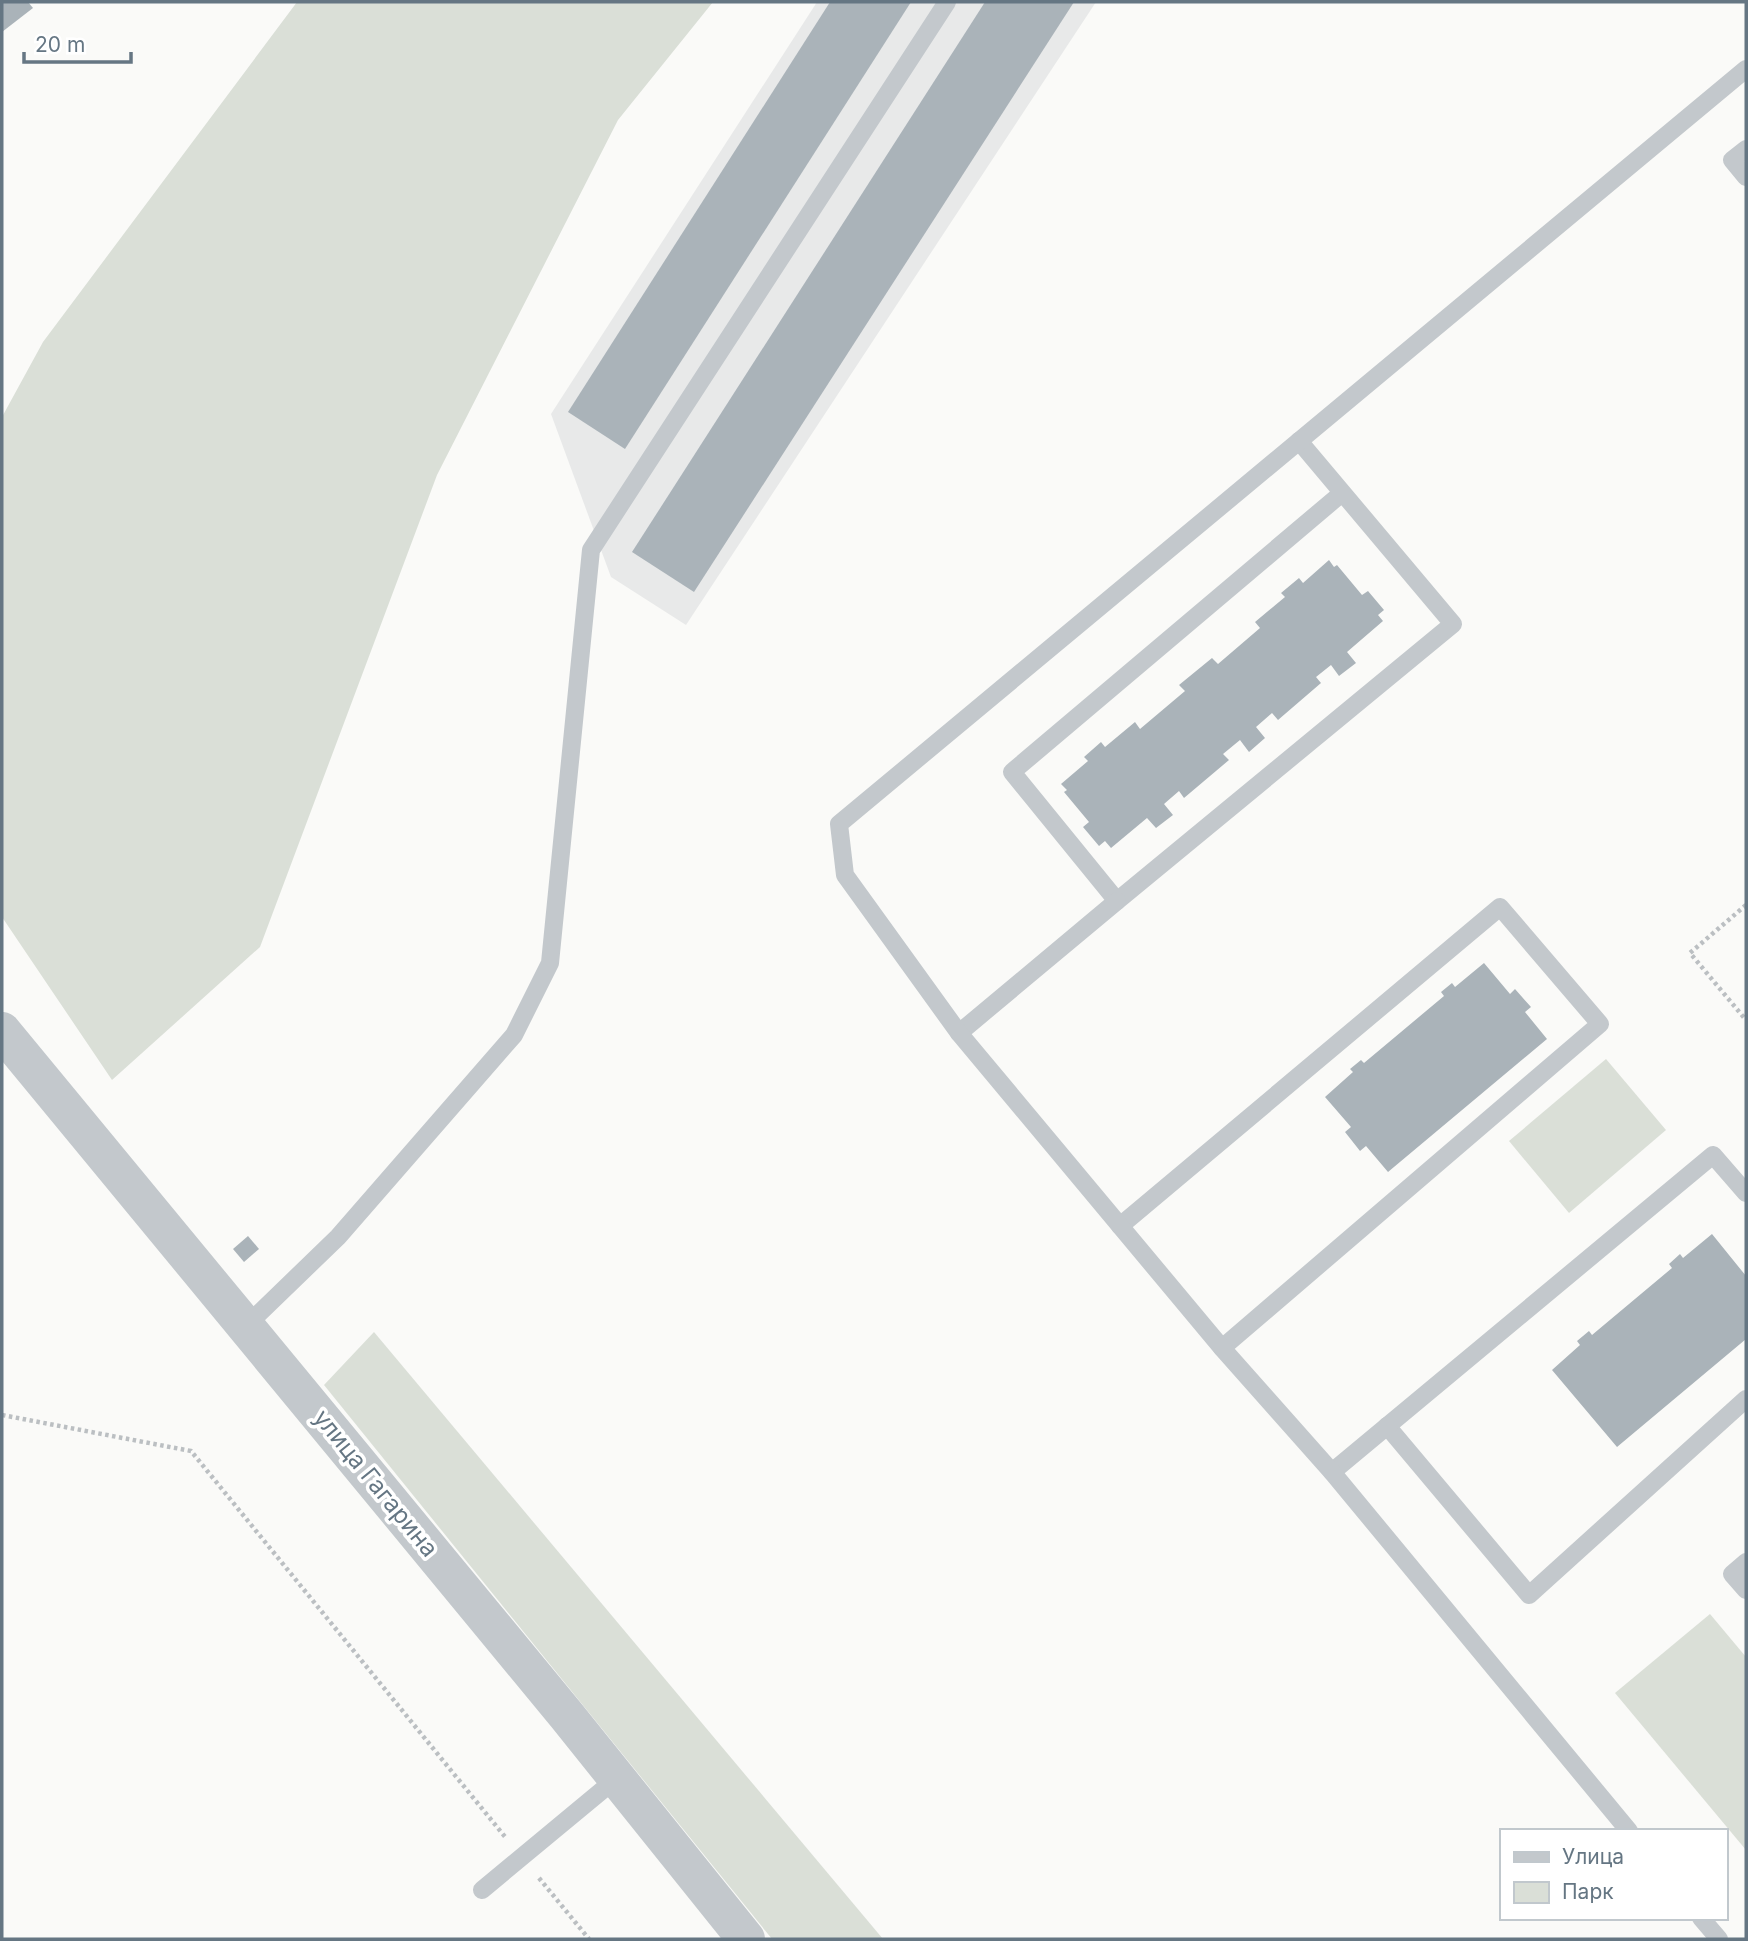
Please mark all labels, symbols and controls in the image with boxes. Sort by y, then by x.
scale bar [24,21,131,65]
text: 20 m [35,32,85,57]
street label: улица Гагарина [308,1404,444,1562]
legend [1500,1829,1727,1920]
text: Улица [1562,1844,1624,1869]
text: Парк [1562,1879,1614,1904]

